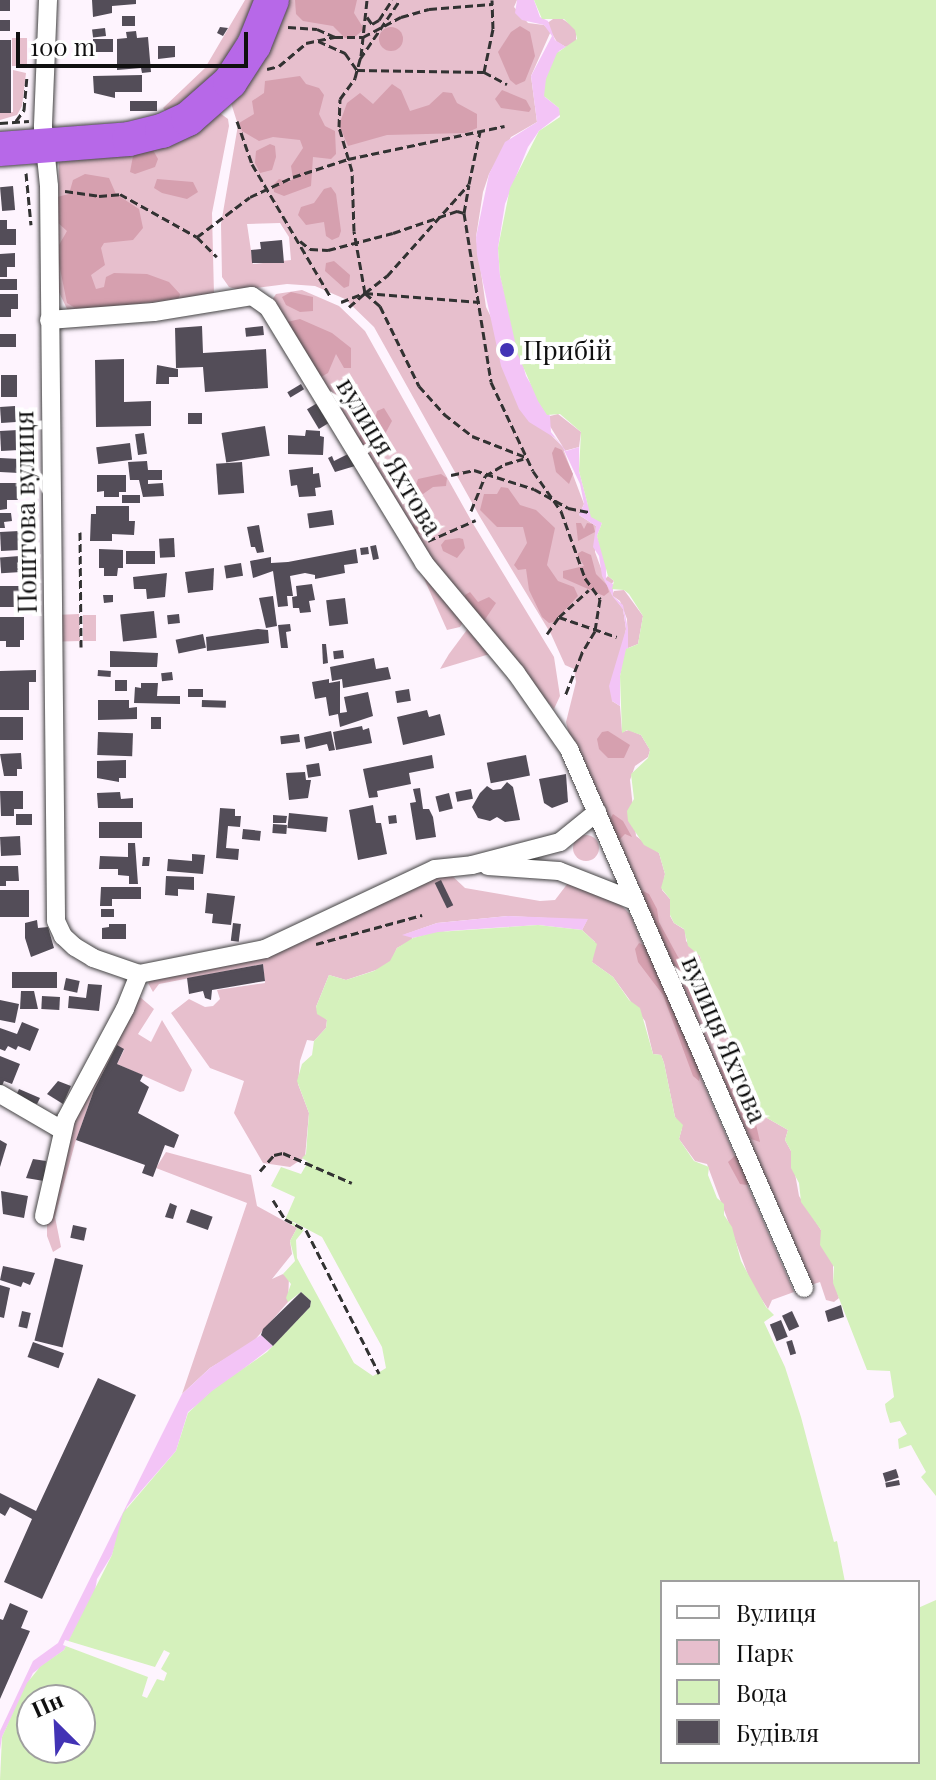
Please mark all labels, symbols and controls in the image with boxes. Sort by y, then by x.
scale bar [20,16,252,66]
text: 100 m [30,30,95,62]
place label: Прибій [523,334,612,366]
marker: Прибій [498,341,516,359]
street label: вулиця Яхтова [331,372,449,540]
street label: Поштова вулиця [8,410,42,614]
street label: вулиця Яхтова [676,951,774,1127]
legend [660,1580,920,1764]
text: Вулиця [736,1596,816,1628]
text: Парк [736,1636,794,1668]
text: Вода [736,1676,787,1708]
north arrow [16,1684,96,1764]
text: Пн [27,1684,68,1724]
text: Будівля [736,1716,819,1748]

